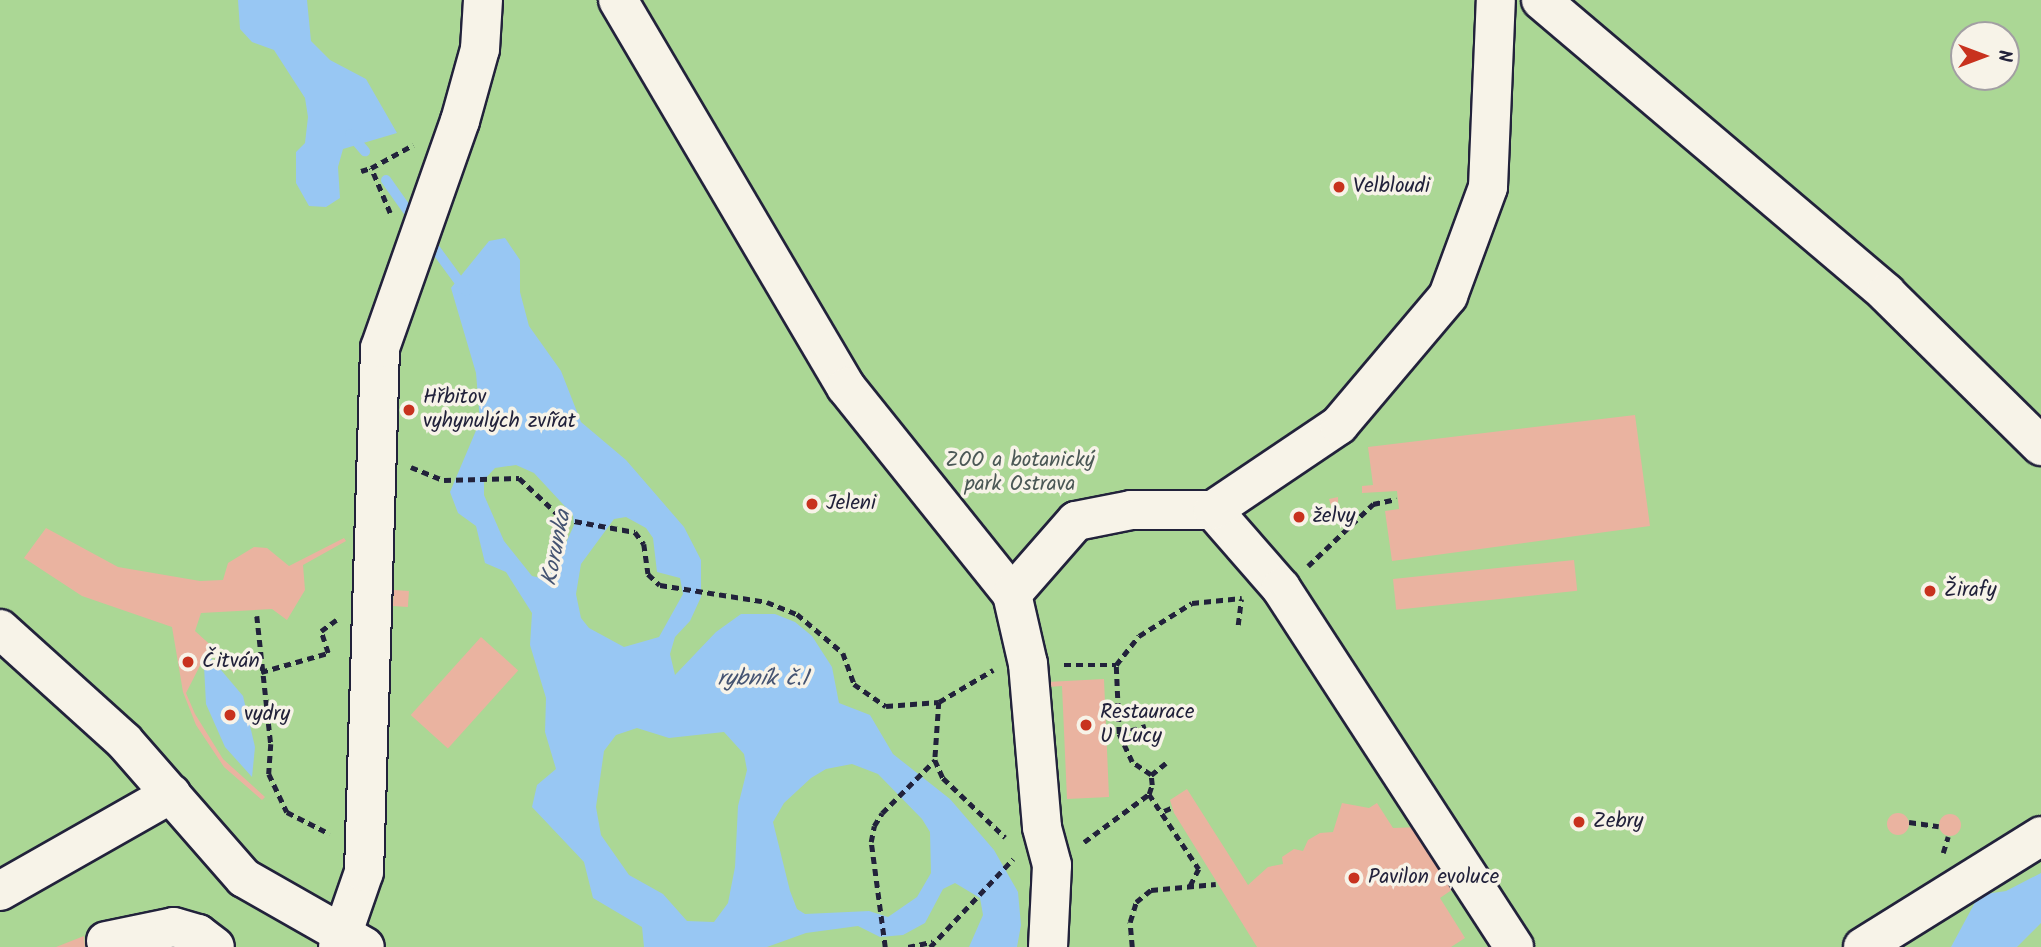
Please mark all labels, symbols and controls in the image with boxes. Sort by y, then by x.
north arrow [1950,21,2020,91]
text: N [1989,50,2019,62]
place label: Velbloudi [1353,174,1430,200]
marker: Velbloudi [1331,179,1347,195]
place label: Hřbitov vyhynulých zvířat [423,385,576,435]
marker: Hřbitov vyhynulých zvířat [401,402,417,418]
park label: ZOO a botanický park Ostrava [945,448,1095,498]
place label: Jeleni [826,491,876,517]
marker: Jeleni [804,496,820,512]
place label: želvy [1313,504,1355,530]
water label: Korunka [536,508,578,588]
marker: želvy [1291,509,1307,525]
place label: Žirafy [1944,578,1997,604]
marker: Žirafy [1922,583,1938,599]
place label: Čitván [202,649,260,675]
marker: Čitván [180,654,196,670]
water label: rybník č.1 [717,665,809,693]
place label: Restaurace U Lucy [1100,700,1194,750]
place label: vydry [244,702,290,728]
marker: vydry [222,707,238,723]
marker: Restaurace U Lucy [1078,717,1094,733]
place label: Zebry [1593,809,1643,835]
marker: Zebry [1571,814,1587,830]
place label: Pavilon evoluce [1368,865,1499,891]
marker: Pavilon evoluce [1346,870,1362,886]

